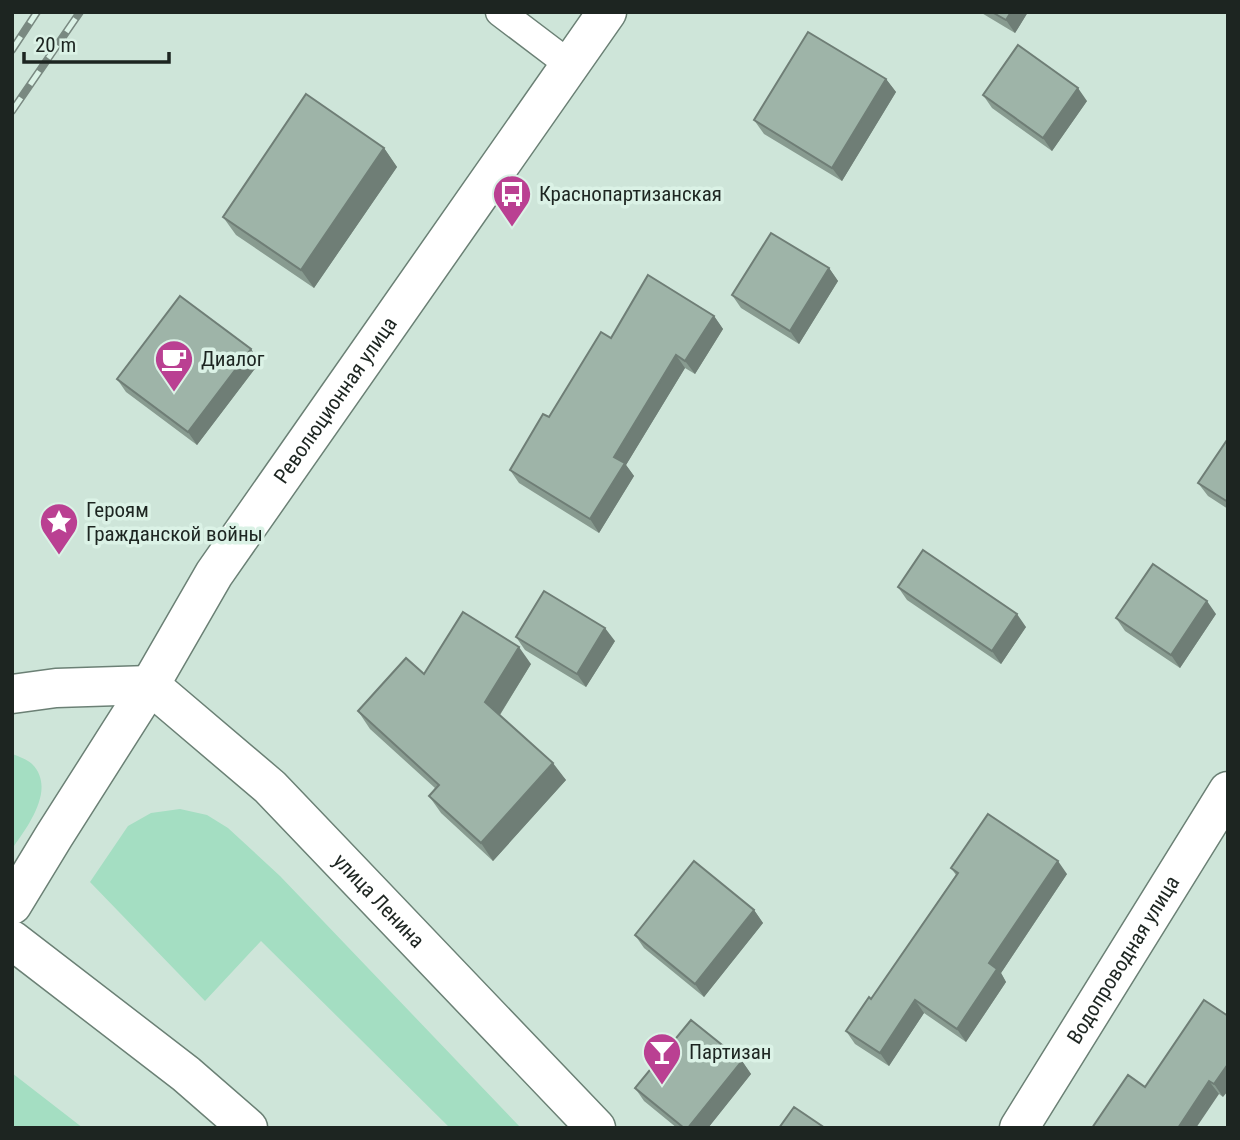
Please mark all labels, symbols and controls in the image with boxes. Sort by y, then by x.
scale bar [24,21,170,65]
text: 20 m [35,33,76,57]
bus stop icon: Краснопартизанская [491,173,533,228]
place label: Краснопартизанская [539,182,722,206]
street label: Революционная улица [269,312,402,488]
cafe icon: Диалог [153,338,195,393]
place label: Диалог [201,347,265,371]
place label: Героям Гражданской войны [86,498,263,546]
place icon: Героям Гражданской войны [38,501,80,556]
street label: улица Ленина [329,849,429,953]
street label: Водопроводная улица [1062,871,1184,1048]
bar icon: Партизан [641,1031,683,1086]
place label: Партизан [689,1040,771,1064]

